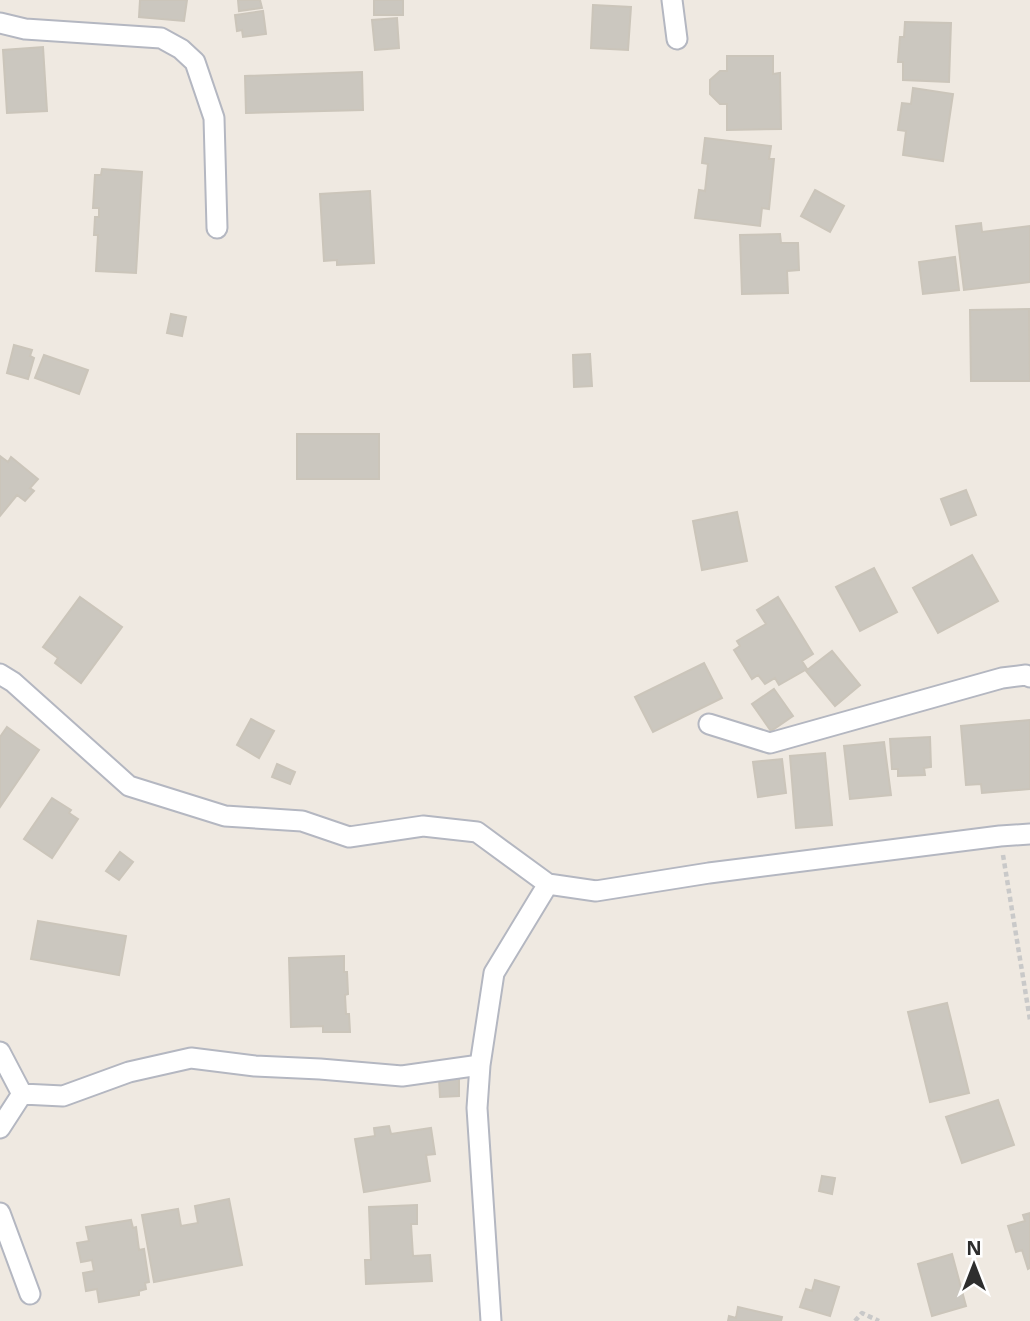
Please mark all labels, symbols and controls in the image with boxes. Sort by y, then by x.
north arrow [939,1230,1009,1300]
text: N [966,1235,982,1261]

